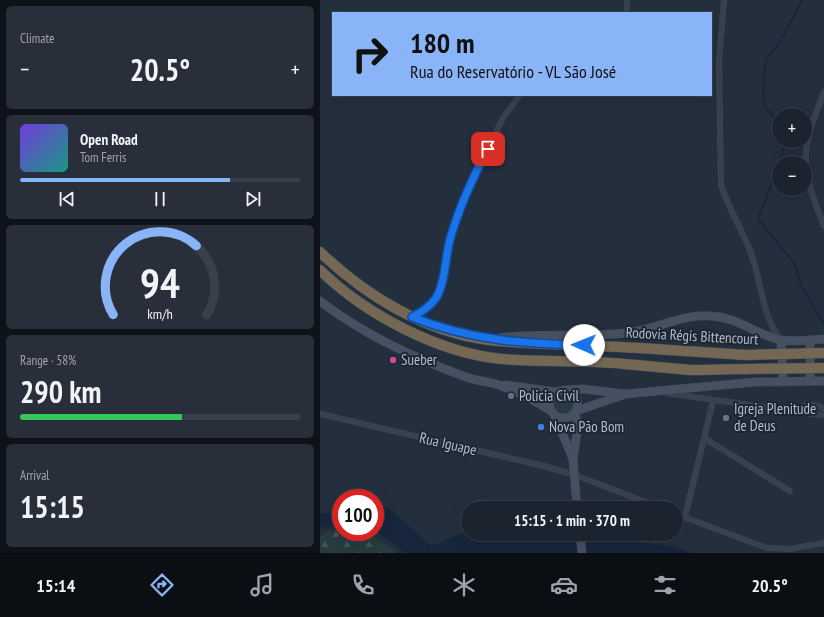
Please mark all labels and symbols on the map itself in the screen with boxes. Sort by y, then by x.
pin [471,132,505,166]
street label: Rodovia Régis Bittencourt [625,323,759,348]
position arrow [563,324,605,366]
place label: Sueber [401,350,438,369]
marker: Sueber [388,355,398,365]
place label: Policia Civil [519,386,580,405]
marker: Policia Civil [506,391,516,401]
place label: Igreja Plenitude de Deus [734,399,816,435]
marker: Igreja Plenitude de Deus [721,413,731,423]
place label: Nova Pão Bom [549,417,624,436]
marker: Nova Pão Bom [536,422,546,432]
street label: Rua Iguape [418,428,479,459]
speed limit sign: 100 [332,489,384,541]

